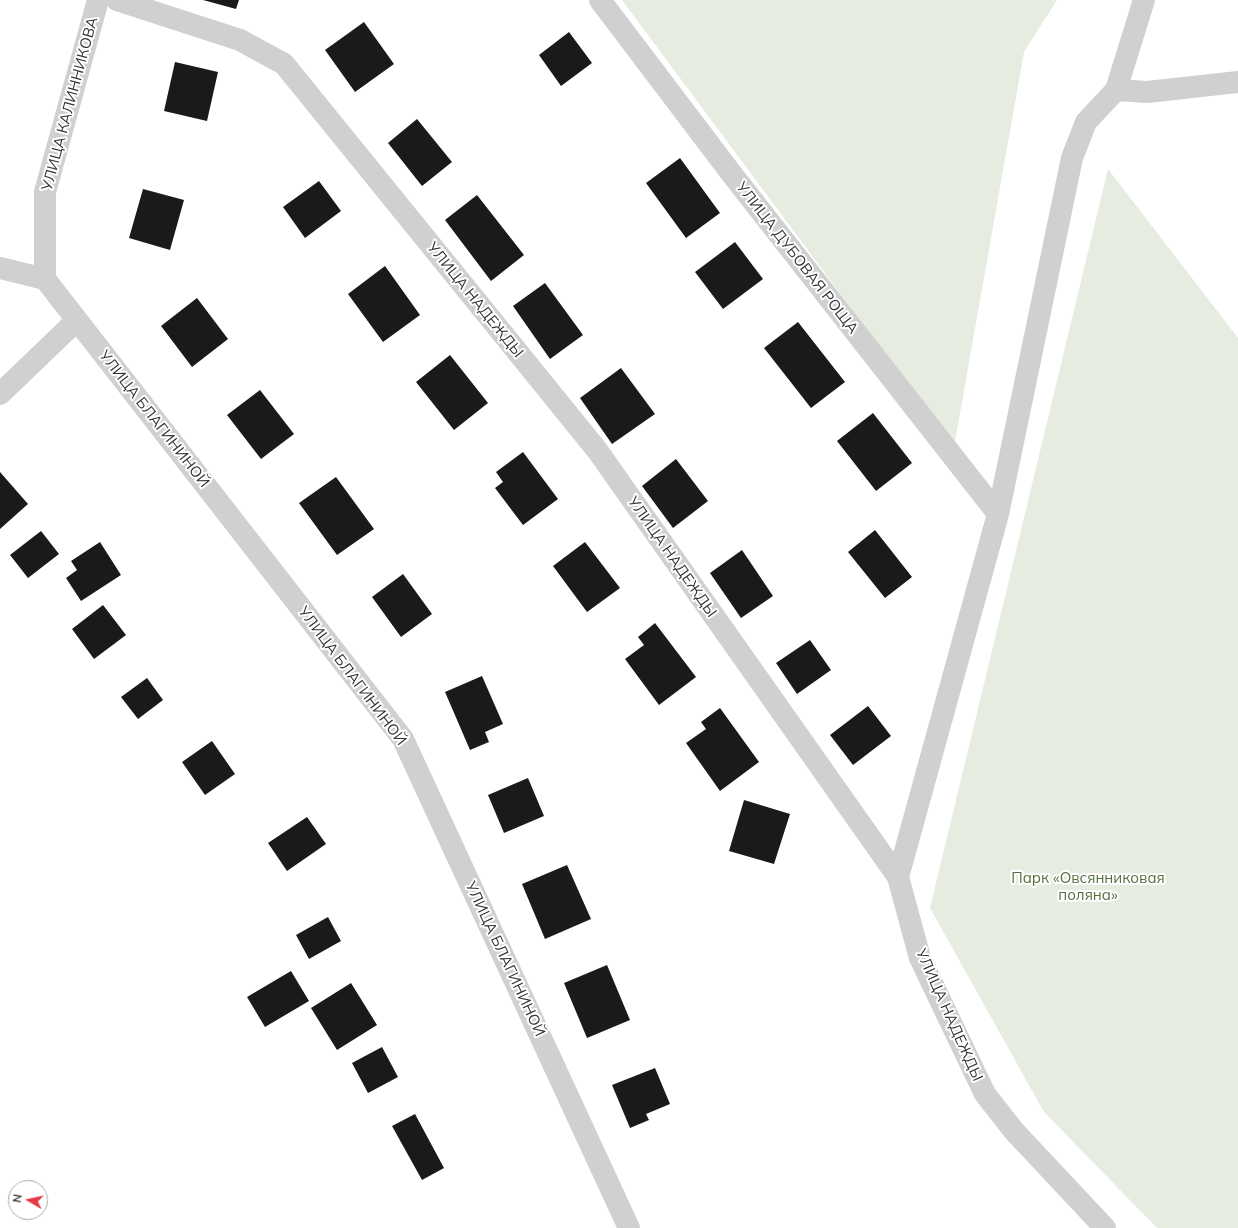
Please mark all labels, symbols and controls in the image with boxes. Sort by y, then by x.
street label: УЛИЦА КАЛИННИКОВА [38,15,102,193]
street label: УЛИЦА ДУБОВАЯ РОЩА [732,179,862,337]
street label: УЛИЦА НАДЕЖДЫ [423,239,527,361]
street label: УЛИЦА БЛАГИНИНОЙ [95,347,213,491]
street label: УЛИЦА НАДЕЖДЫ [624,493,720,621]
street label: УЛИЦА БЛАГИНИНОЙ [294,603,410,749]
park label: Парк «Овсянниковая поляна» [1011,869,1165,904]
street label: УЛИЦА БЛАГИНИНОЙ [461,879,549,1039]
street label: УЛИЦА НАДЕЖДЫ [912,946,986,1084]
north arrow [8,1180,48,1220]
text: N [10,1193,25,1203]

